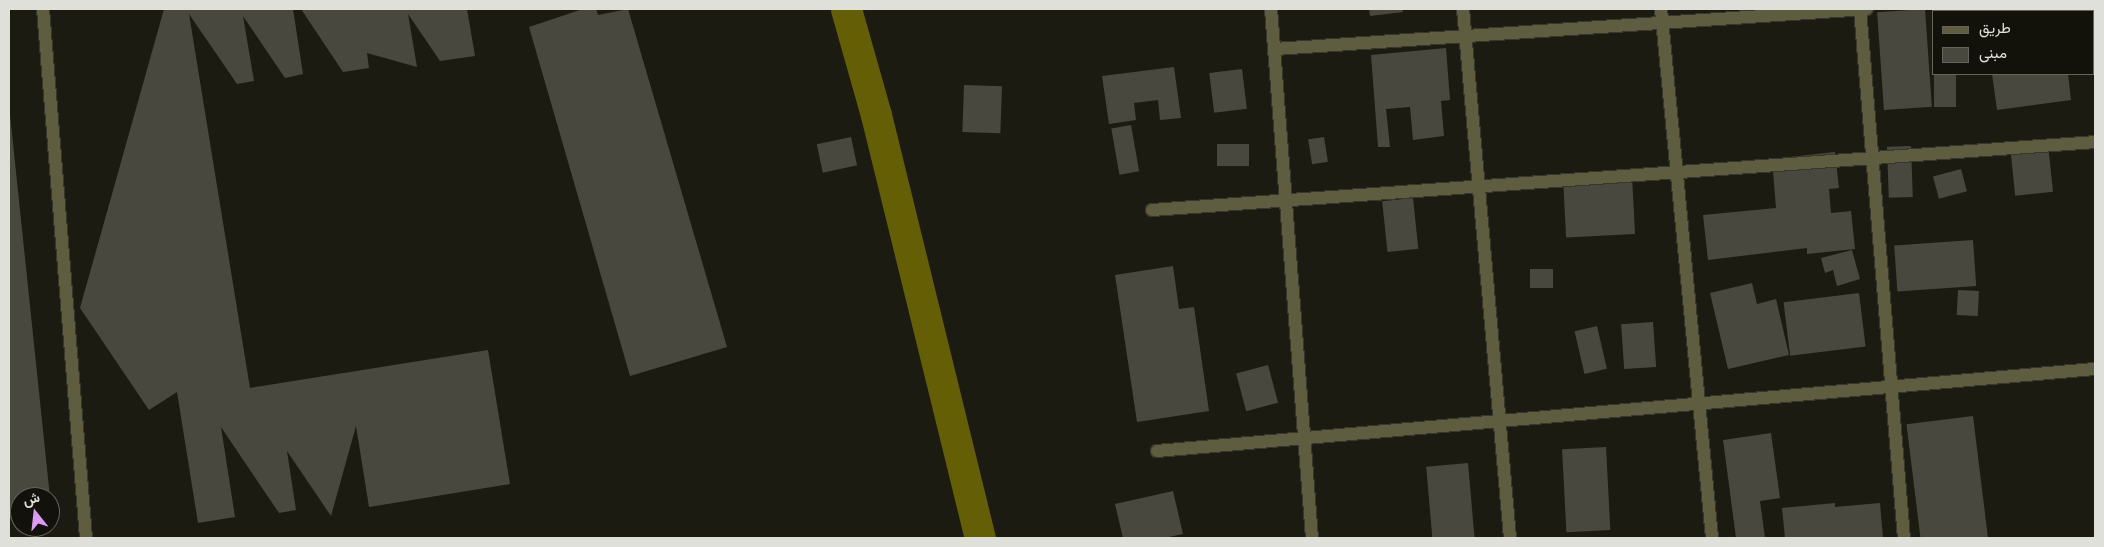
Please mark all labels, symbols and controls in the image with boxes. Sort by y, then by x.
legend [1932,10,2094,75]
text: طريق [1979,19,2011,36]
text: مبنى [1979,44,2007,61]
north arrow [10,487,60,537]
text: ش [21,489,41,509]

